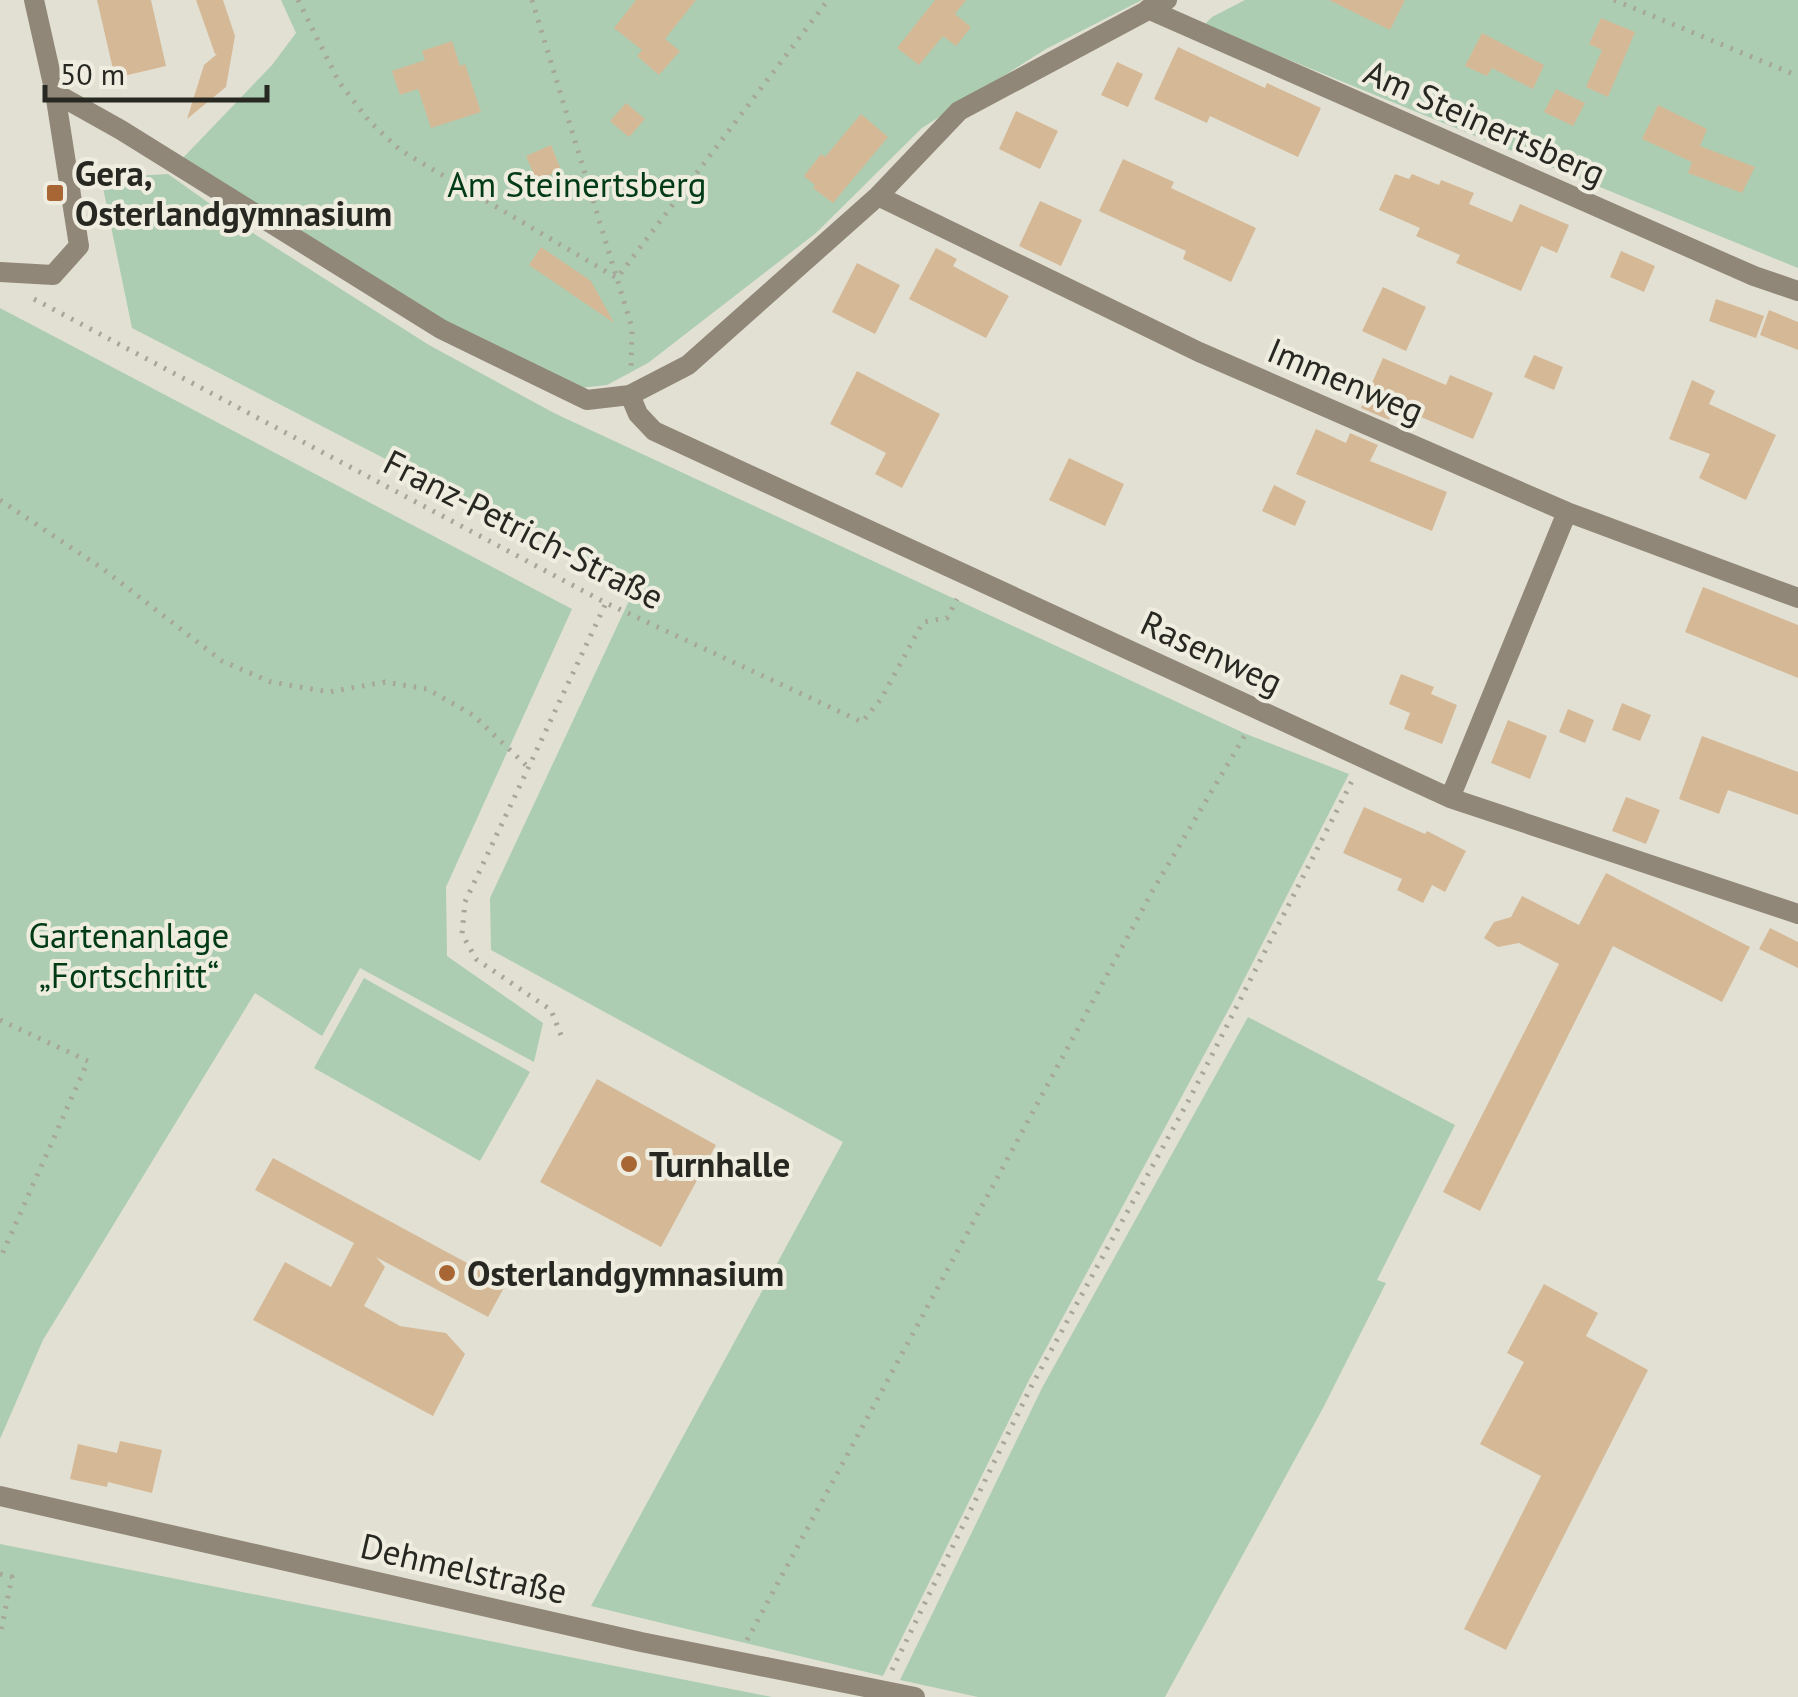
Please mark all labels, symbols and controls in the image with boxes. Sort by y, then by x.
scale bar [45,40,268,102]
street label: Am Steinertsberg [1357,48,1613,196]
text: 50 m [60,54,125,93]
place label: Gera, Osterlandgymnasium [75,150,392,236]
park label: Am Steinertsberg [447,161,707,207]
marker: Gera, Osterlandgymnasium [44,182,66,204]
street label: Immenweg [1261,326,1431,434]
street label: Franz-Petrich-Straße [376,439,672,619]
street label: Rasenweg [1134,599,1290,705]
park label: Gartenanlage „Fortschritt“ [29,912,229,998]
place label: Turnhalle [649,1141,790,1187]
marker: Turnhalle [618,1153,640,1175]
place label: Osterlandgymnasium [467,1250,784,1296]
marker: Osterlandgymnasium [436,1262,458,1284]
street label: Dehmelstraße [356,1522,572,1614]

